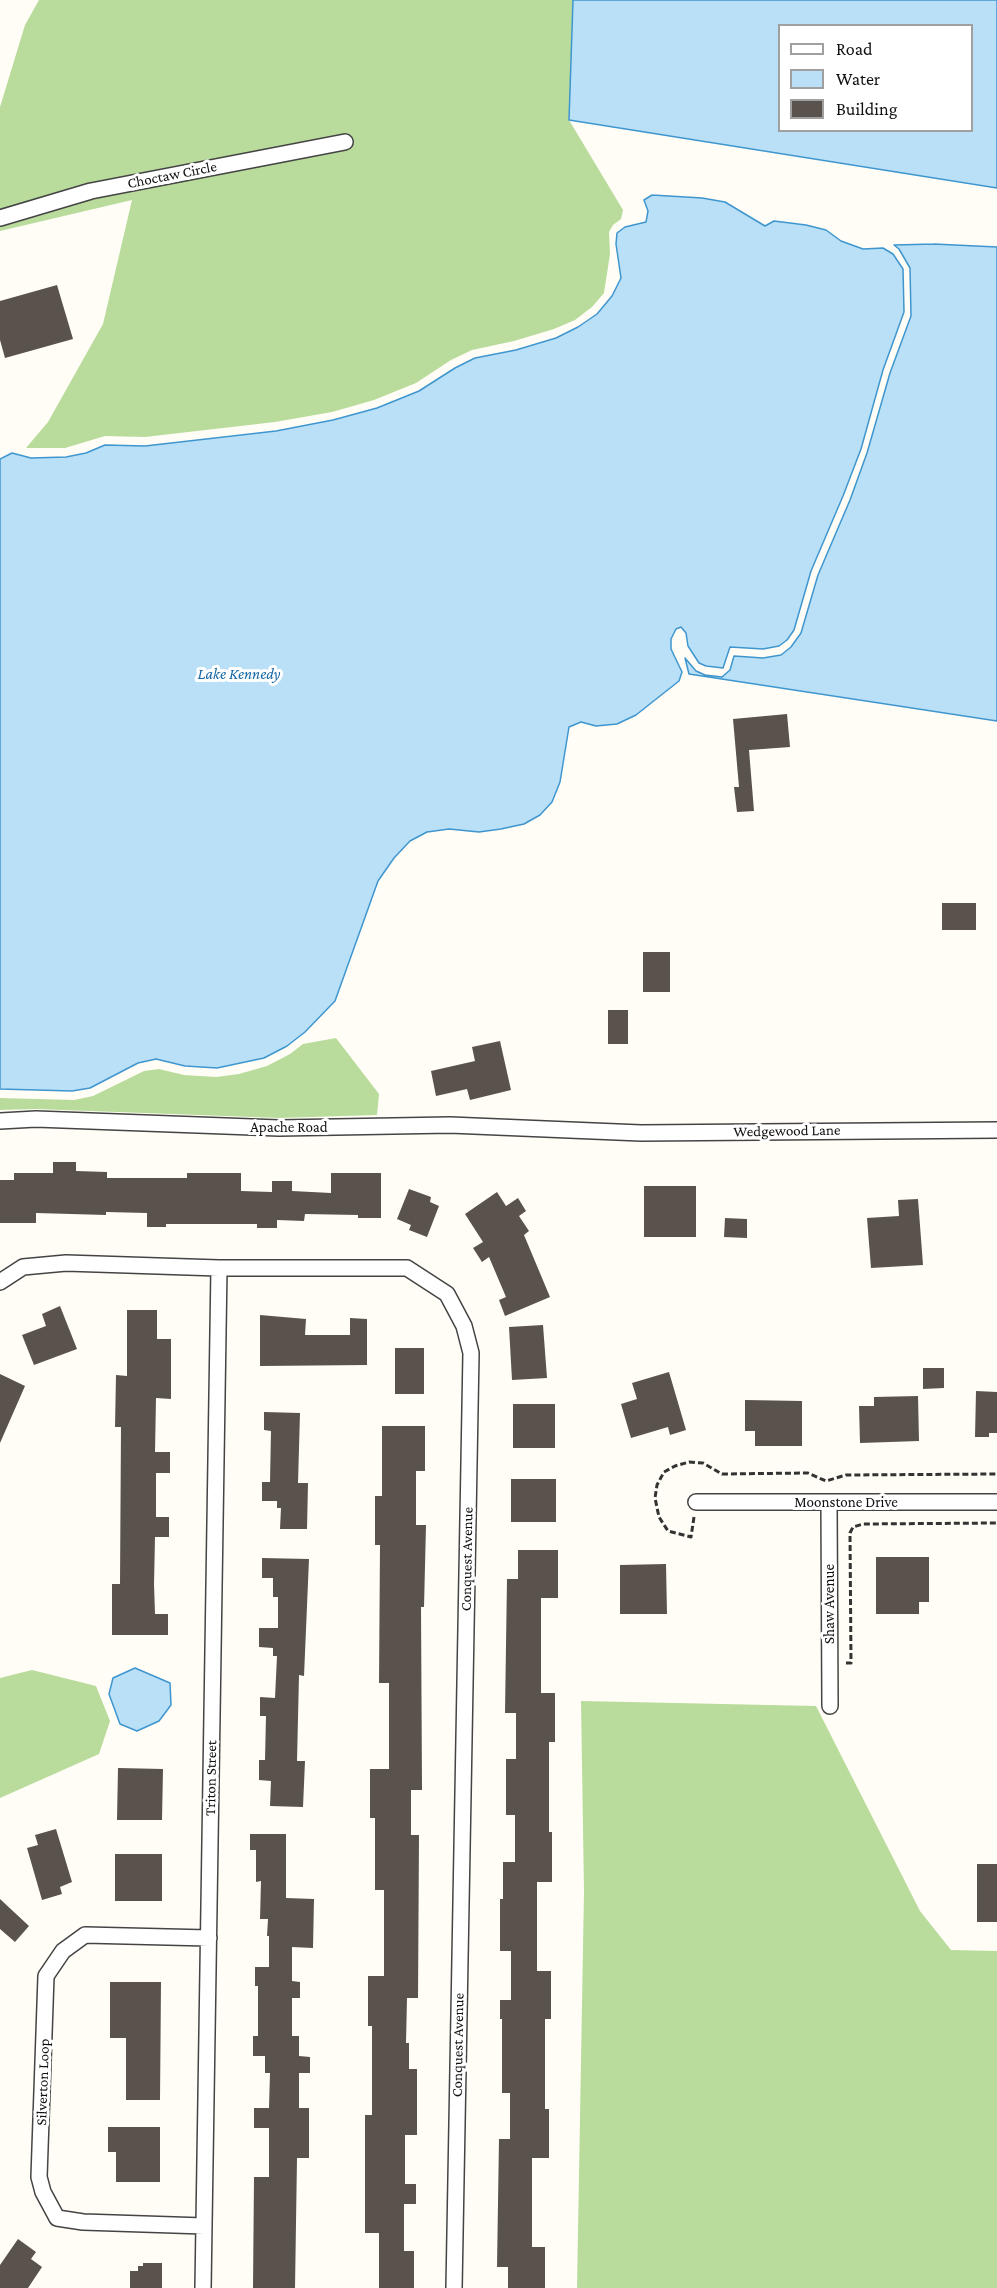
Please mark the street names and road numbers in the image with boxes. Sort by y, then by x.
street label: Choctaw Circle [126,158,218,192]
street label: Apache Road [250,1118,328,1136]
street label: Wedgewood Lane [733,1121,841,1141]
street label: Moonstone Drive [794,1493,898,1511]
street label: Conquest Avenue [457,1507,477,1611]
street label: Shaw Avenue [820,1564,838,1644]
street label: Triton Street [201,1740,221,1816]
street label: Conquest Avenue [448,1993,468,2097]
street label: Silverton Loop [32,2038,54,2126]

